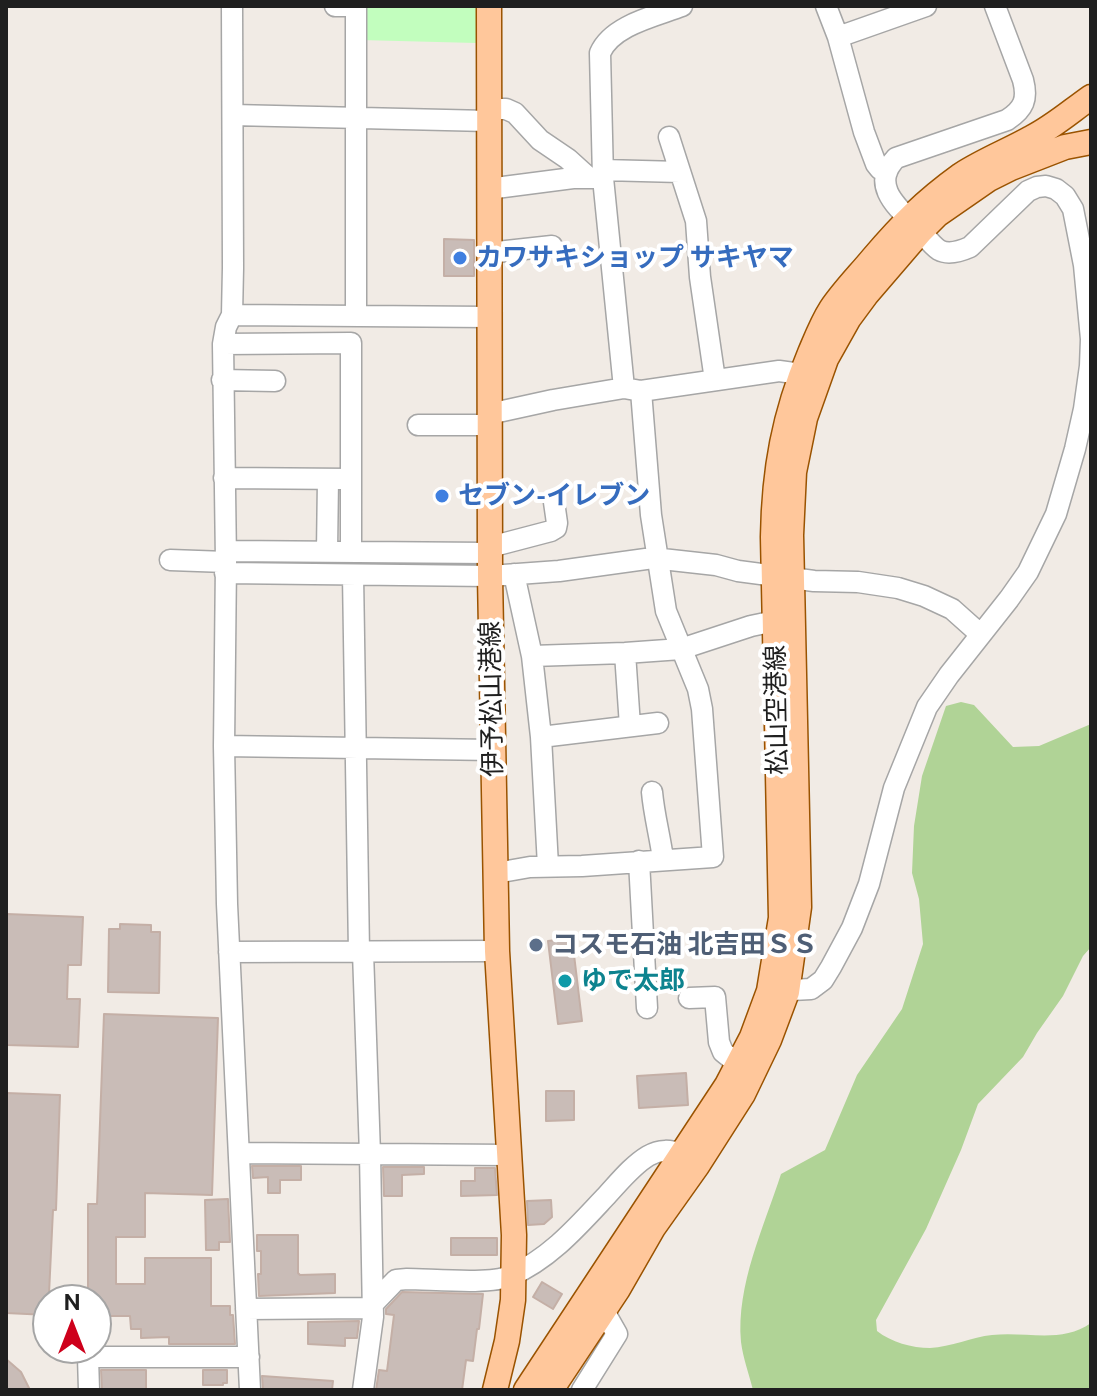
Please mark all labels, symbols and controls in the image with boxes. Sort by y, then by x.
place label: カワサキショップ サキヤマ [476,242,794,274]
marker: カワサキショップ サキヤマ [451,249,469,267]
place label: セブン-イレブン [458,480,650,512]
marker: セブン-イレブン [433,487,451,505]
street label: 伊予松山港線 [475,621,509,777]
street label: 松山空港線 [760,645,794,775]
place label: コスモ石油 北吉田ＳＳ [552,929,818,961]
marker: コスモ石油 北吉田ＳＳ [527,936,545,954]
place label: ゆで太郎 [581,965,685,997]
marker: ゆで太郎 [556,972,574,990]
north arrow [32,1284,112,1364]
text: N [63,1289,81,1315]

